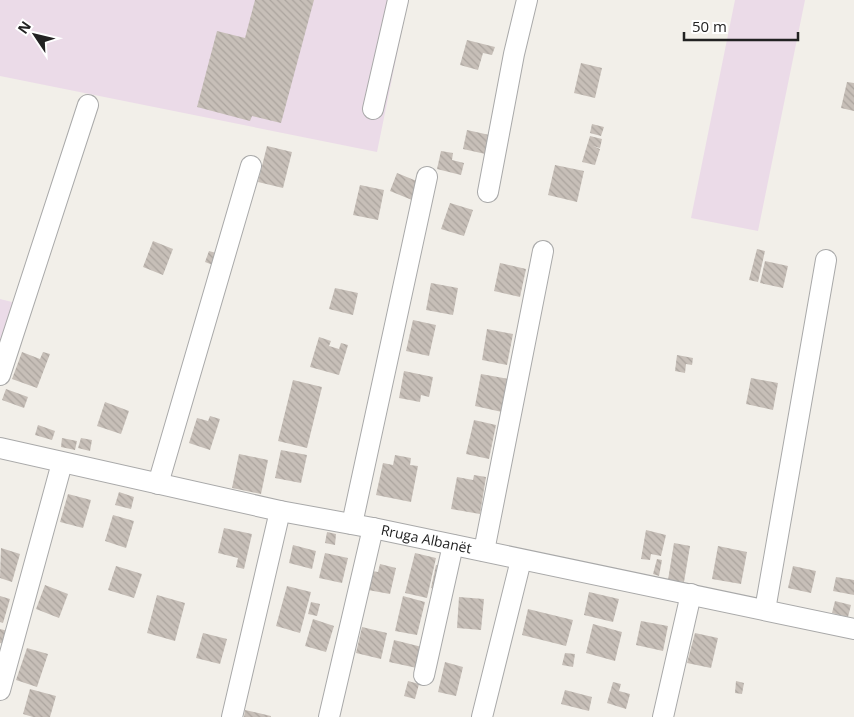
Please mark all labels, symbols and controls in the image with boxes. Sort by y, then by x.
north arrow [10,10,60,60]
scale bar [684,10,798,42]
text: 50 m [692,16,727,36]
text: N [13,17,35,37]
street label: Rruga Albanët [379,520,473,557]

